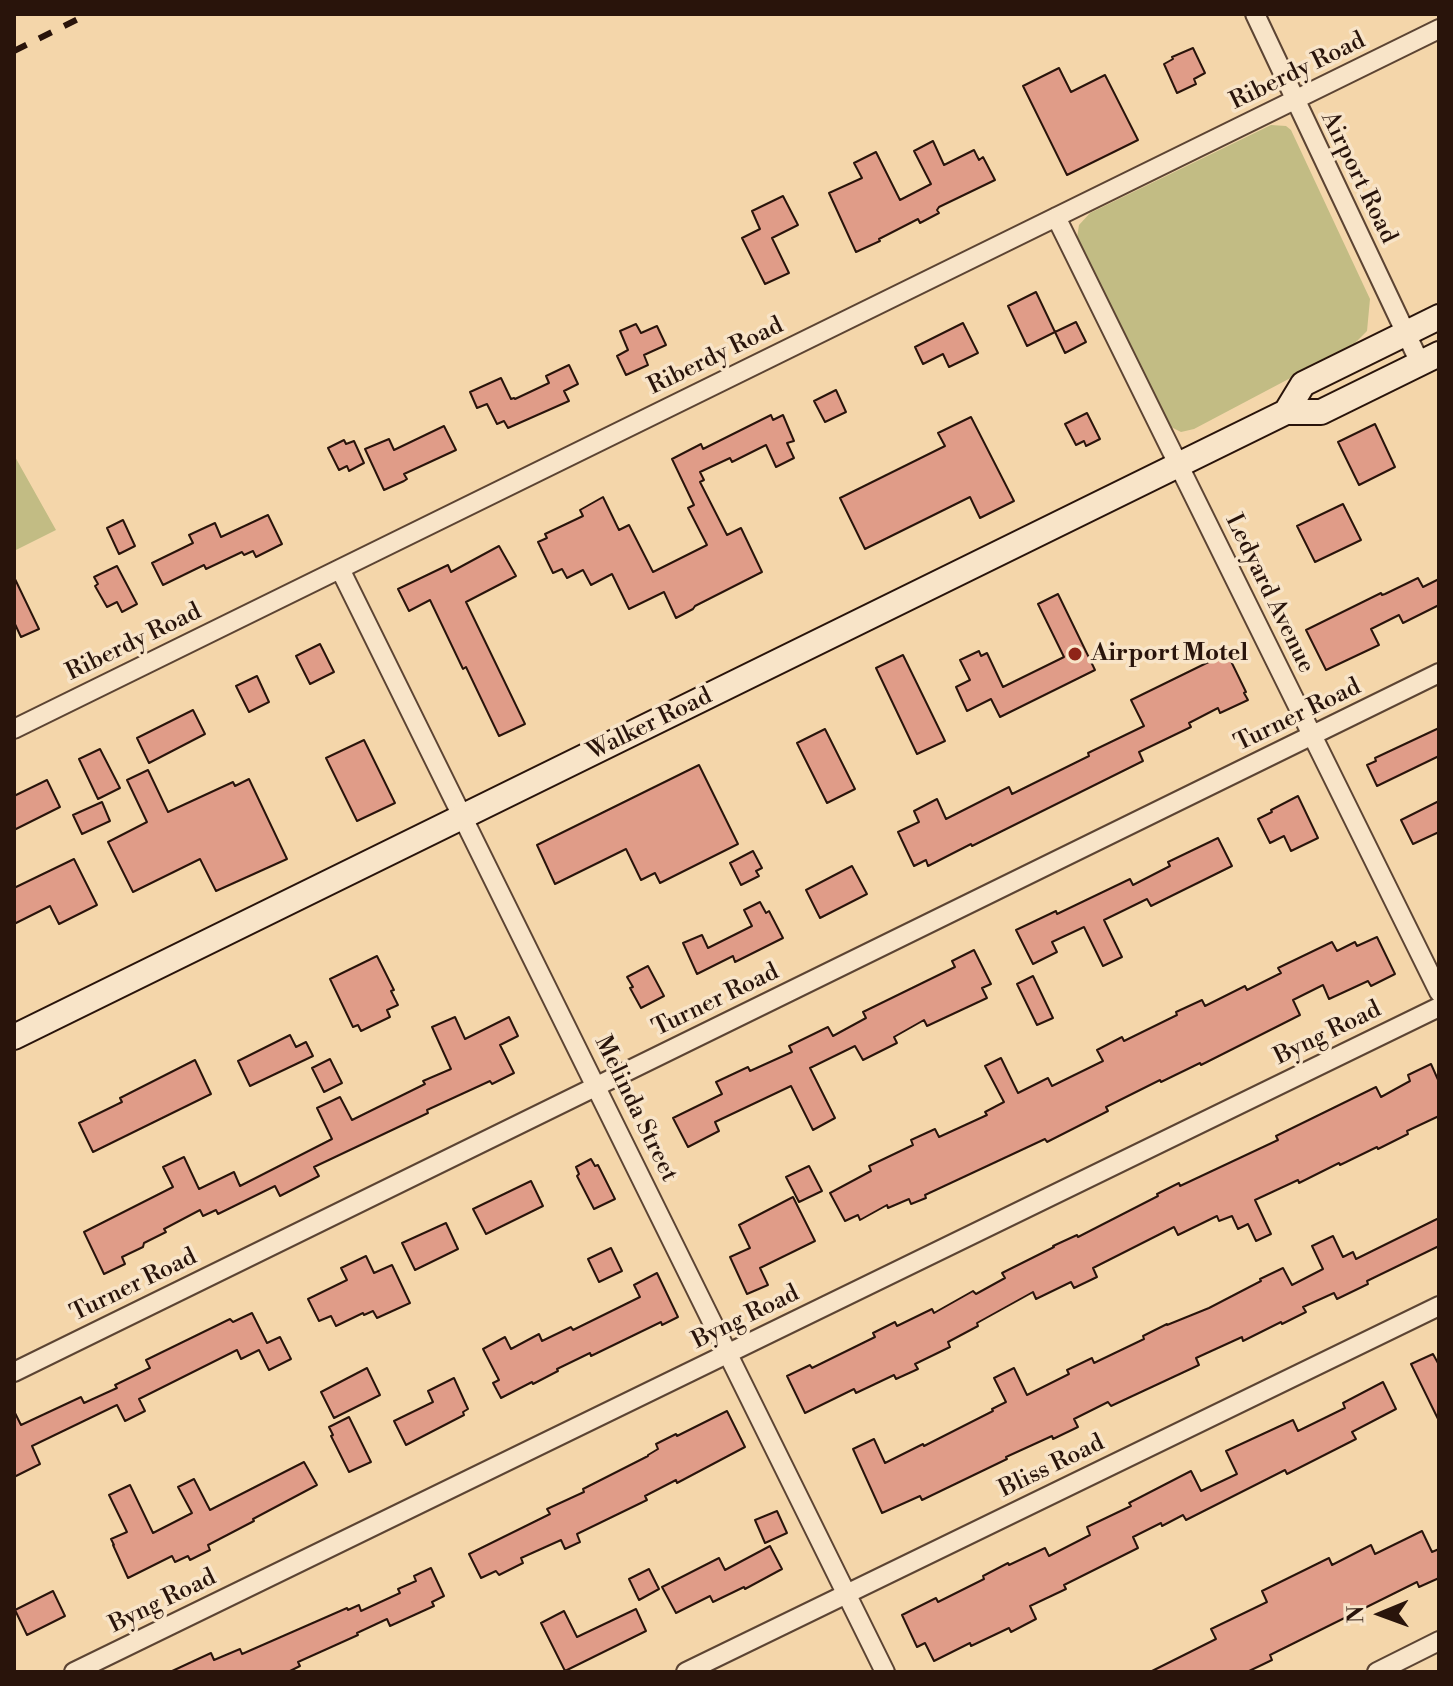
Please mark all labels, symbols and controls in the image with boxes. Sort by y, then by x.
street label: Riberdy Road [1226,27,1370,117]
street label: Airport Road [1314,107,1402,249]
street label: Riberdy Road [644,312,788,402]
street label: Ledyard Avenue [1218,510,1320,678]
street label: Riberdy Road [62,598,206,688]
place label: Airport Motel [1091,640,1248,668]
marker: Airport Motel [1066,645,1084,663]
street label: Turner Road [1230,673,1366,759]
street label: Walker Road [583,682,717,768]
street label: Turner Road [648,958,784,1044]
street label: Byng Road [1270,996,1386,1072]
street label: Melinda Street [587,1031,683,1187]
street label: Turner Road [66,1243,202,1329]
street label: Byng Road [688,1280,804,1356]
street label: Bliss Road [995,1429,1109,1505]
street label: Byng Road [105,1564,221,1640]
north arrow [1341,1574,1421,1654]
text: N [1343,1605,1370,1623]

